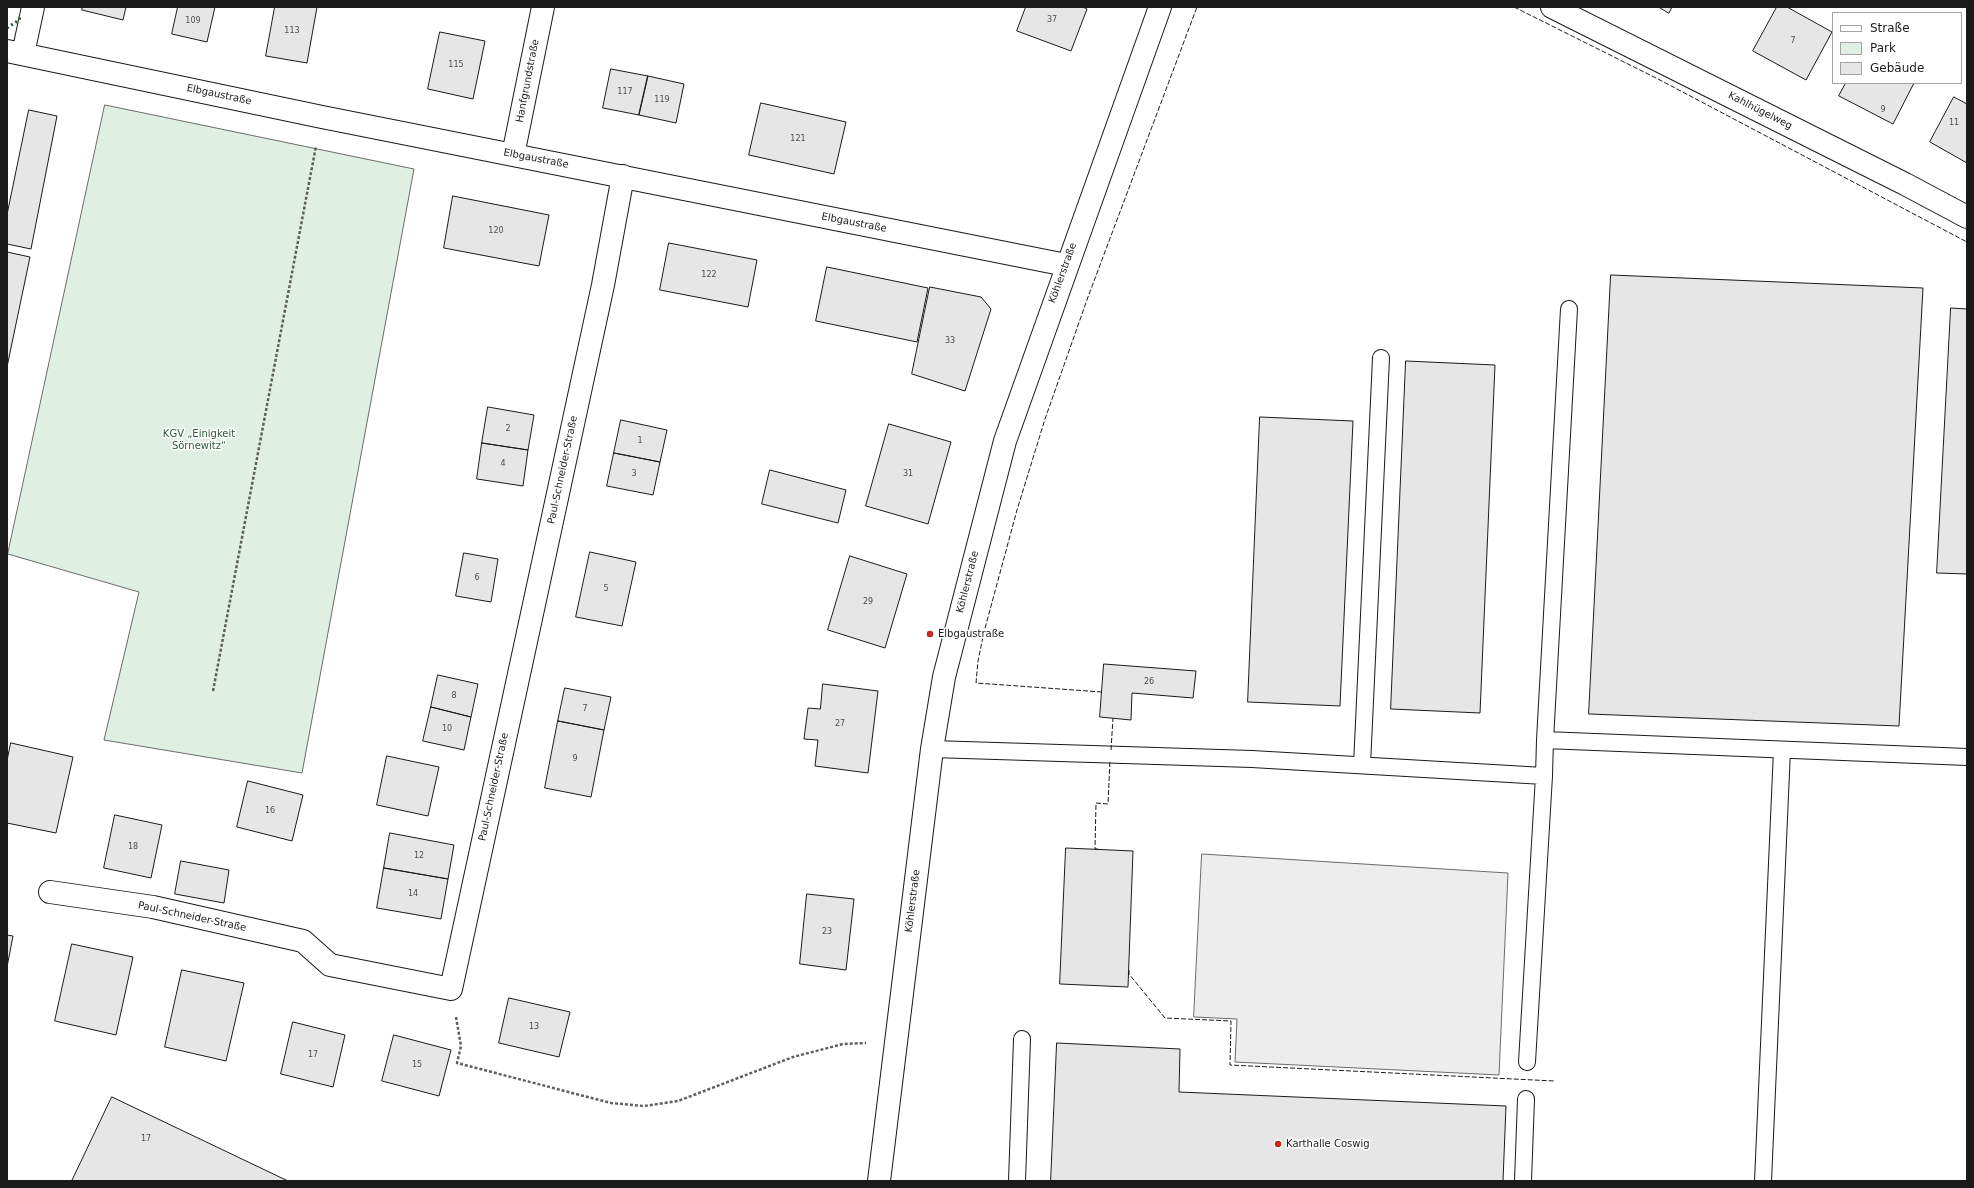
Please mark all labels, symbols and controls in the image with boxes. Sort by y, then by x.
legend [1832,12,1962,84]
house number: 37 [1047,15,1057,25]
house number: 109 [185,16,201,26]
text: Straße [1870,21,1910,35]
house number: 113 [284,26,300,36]
house number: 7 [1790,36,1796,46]
street label: Hanfgrundstraße [514,38,542,124]
text: Park [1870,41,1896,55]
house number: 115 [448,60,464,70]
text: Gebäude [1870,61,1924,75]
street label: Elbgaustraße [185,82,253,108]
house number: 117 [617,87,633,97]
street label: Kahlhügelweg [1726,90,1794,132]
house number: 119 [654,95,670,105]
house number: 9 [1880,105,1886,115]
house number: 11 [1949,118,1959,128]
house number: 121 [790,134,806,144]
street label: Elbgaustraße [502,147,570,171]
street label: Elbgaustraße [820,211,888,235]
house number: 120 [488,226,504,236]
street label: Köhlerstraße [1047,241,1079,305]
house number: 122 [701,270,717,280]
house number: 33 [945,336,955,346]
street label: Paul-Schneider-Straße [546,415,580,525]
house number: 2 [505,424,511,434]
park label: KGV „Einigkeit Sörnewitz“ [163,428,235,452]
house number: 1 [637,436,643,446]
house number: 4 [500,459,506,469]
house number: 3 [631,469,637,479]
house number: 31 [903,469,913,479]
street label: Köhlerstraße [955,550,981,614]
house number: 6 [474,573,480,583]
house number: 5 [603,584,609,594]
house number: 29 [863,597,873,607]
place label: Elbgaustraße [938,628,1004,640]
marker: Elbgaustraße [925,629,935,639]
house number: 26 [1144,677,1154,687]
house number: 8 [451,691,457,701]
house number: 7 [582,704,588,714]
house number: 27 [835,719,845,729]
house number: 10 [442,724,452,734]
street label: Paul-Schneider-Straße [477,732,511,842]
house number: 9 [572,754,578,764]
house number: 16 [265,806,275,816]
house number: 18 [128,842,138,852]
house number: 12 [414,851,424,861]
street label: Köhlerstraße [903,869,923,933]
house number: 14 [408,889,418,899]
street label: Paul-Schneider-Straße [137,900,247,934]
house number: 23 [822,927,832,937]
house number: 13 [529,1022,539,1032]
house number: 17 [308,1050,318,1060]
house number: 15 [412,1060,422,1070]
house number: 17 [141,1134,151,1144]
place label: Karthalle Coswig [1286,1138,1370,1150]
marker: Karthalle Coswig [1273,1139,1283,1149]

